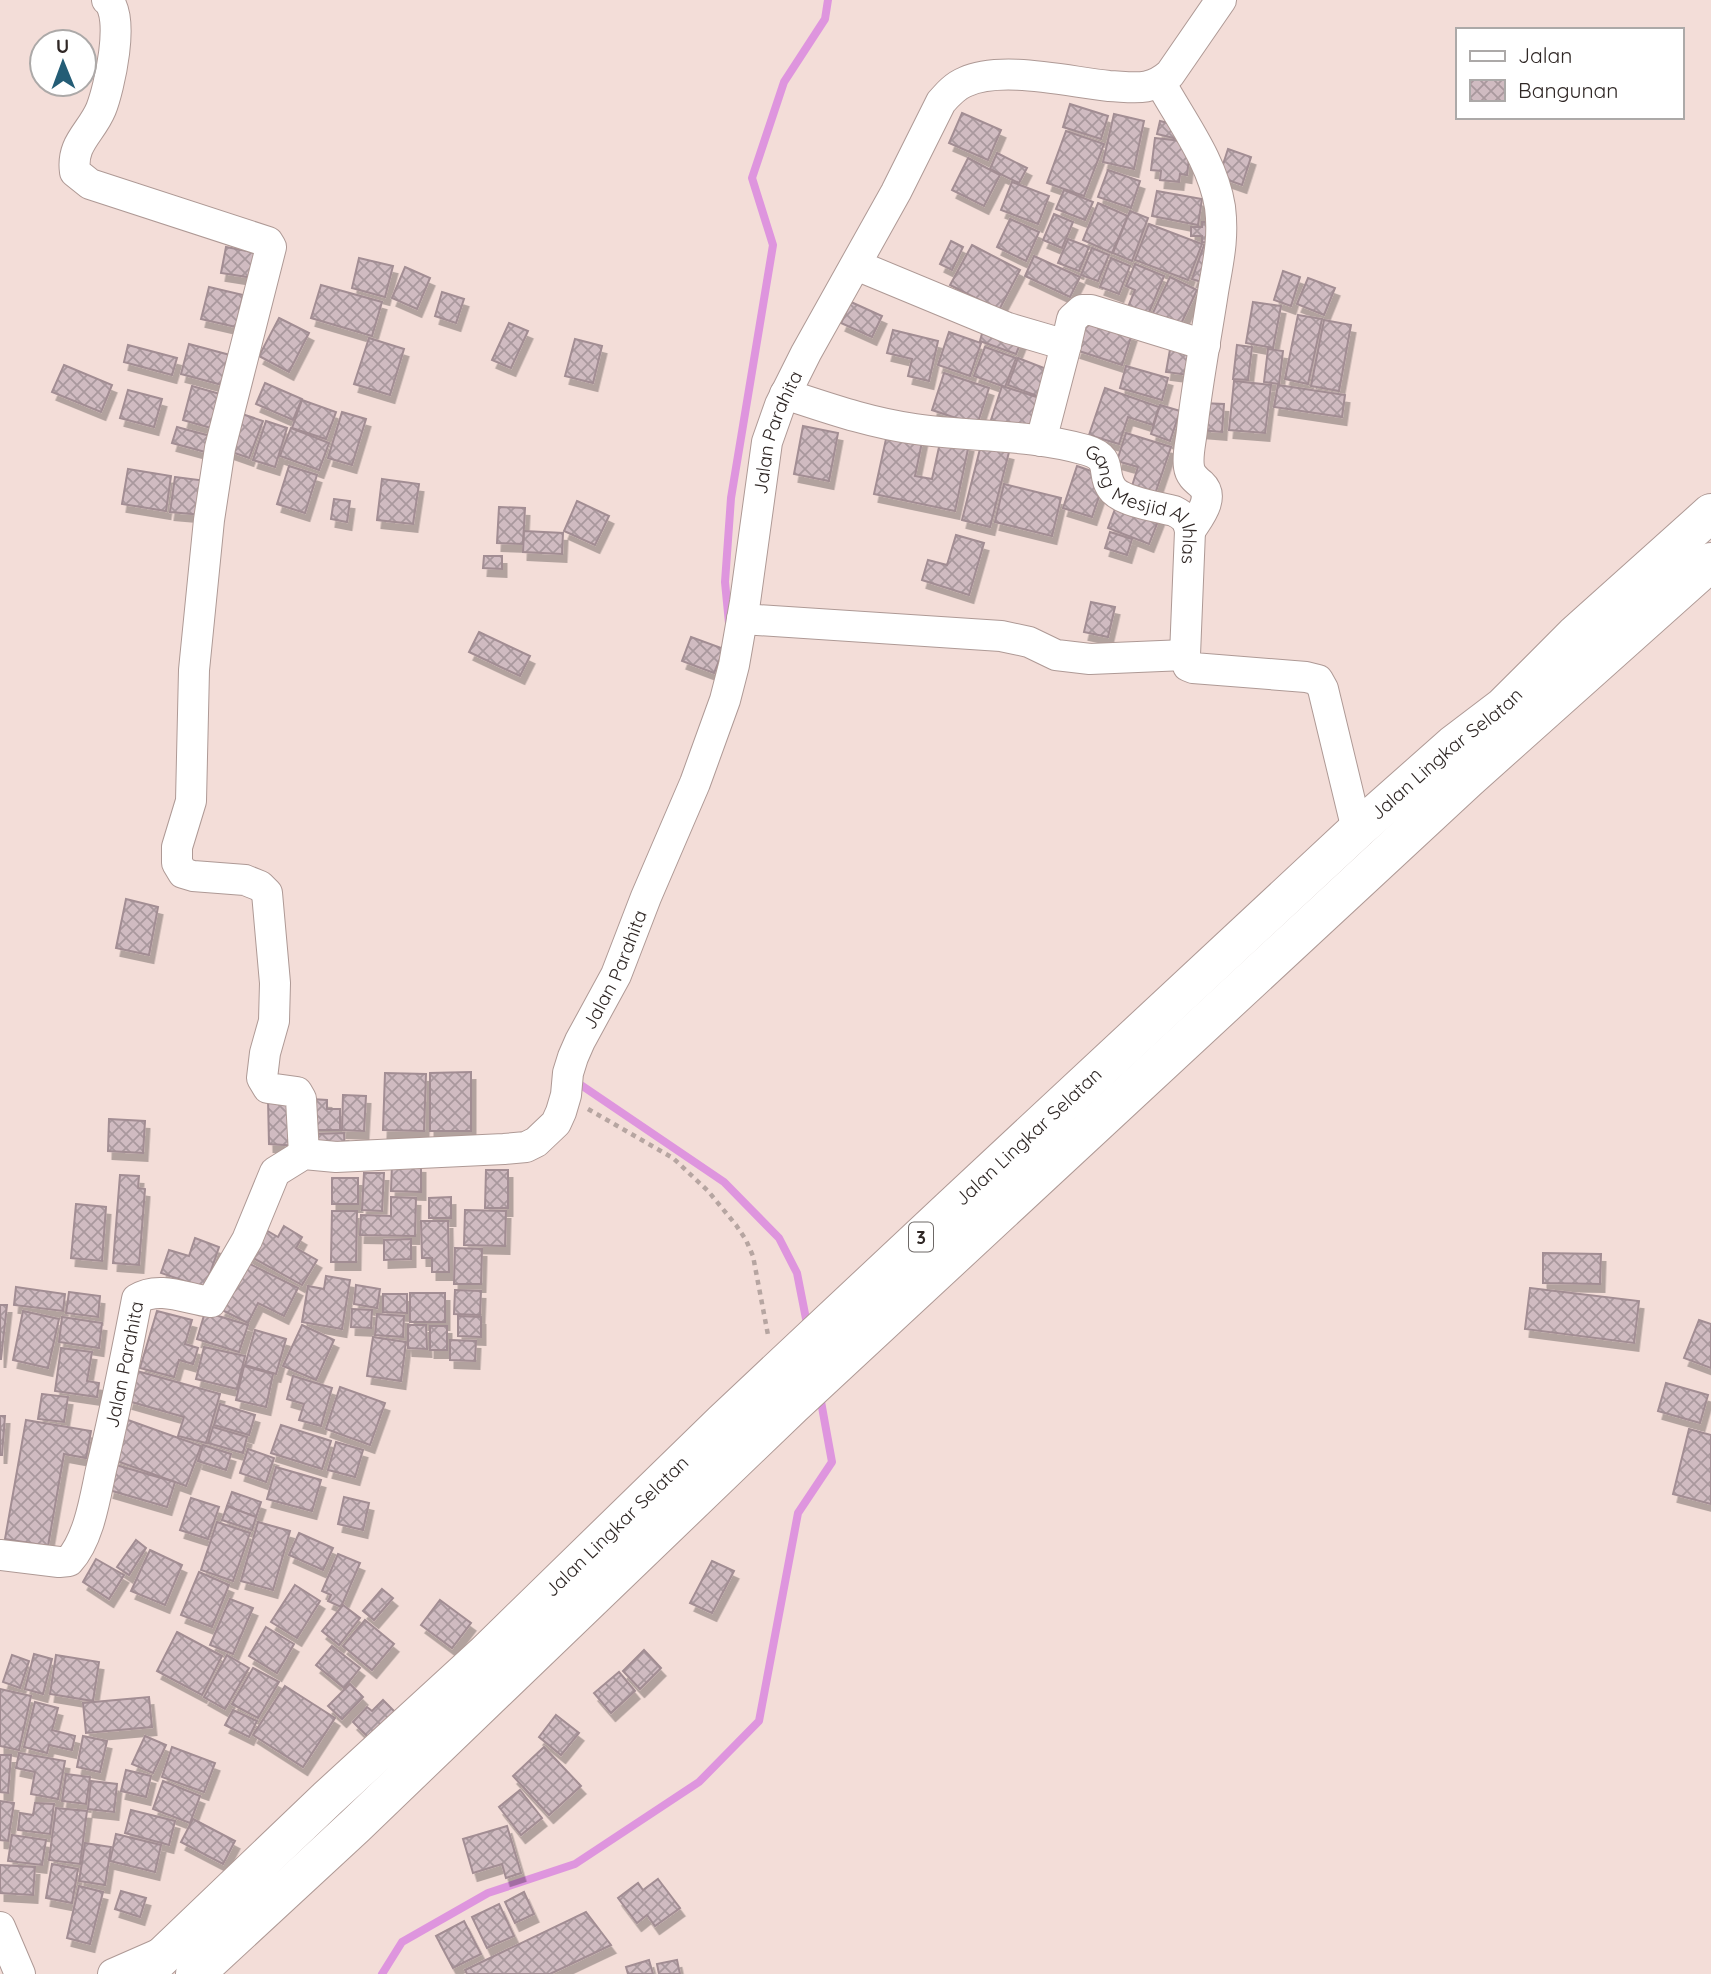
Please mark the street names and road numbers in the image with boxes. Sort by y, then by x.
street label: Jalan Parahita [748,367,807,496]
street label: Gang Mesjid Al Ihlas [1082,439,1202,565]
street label: Jalan Lingkar Selatan [1365,683,1527,825]
street label: Jalan Parahita [577,907,652,1033]
street label: Jalan Lingkar Selatan [950,1062,1106,1210]
road number: 3 [909,1222,933,1252]
street label: Jalan Parahita [99,1299,148,1430]
street label: Jalan Lingkar Selatan [539,1450,693,1602]

